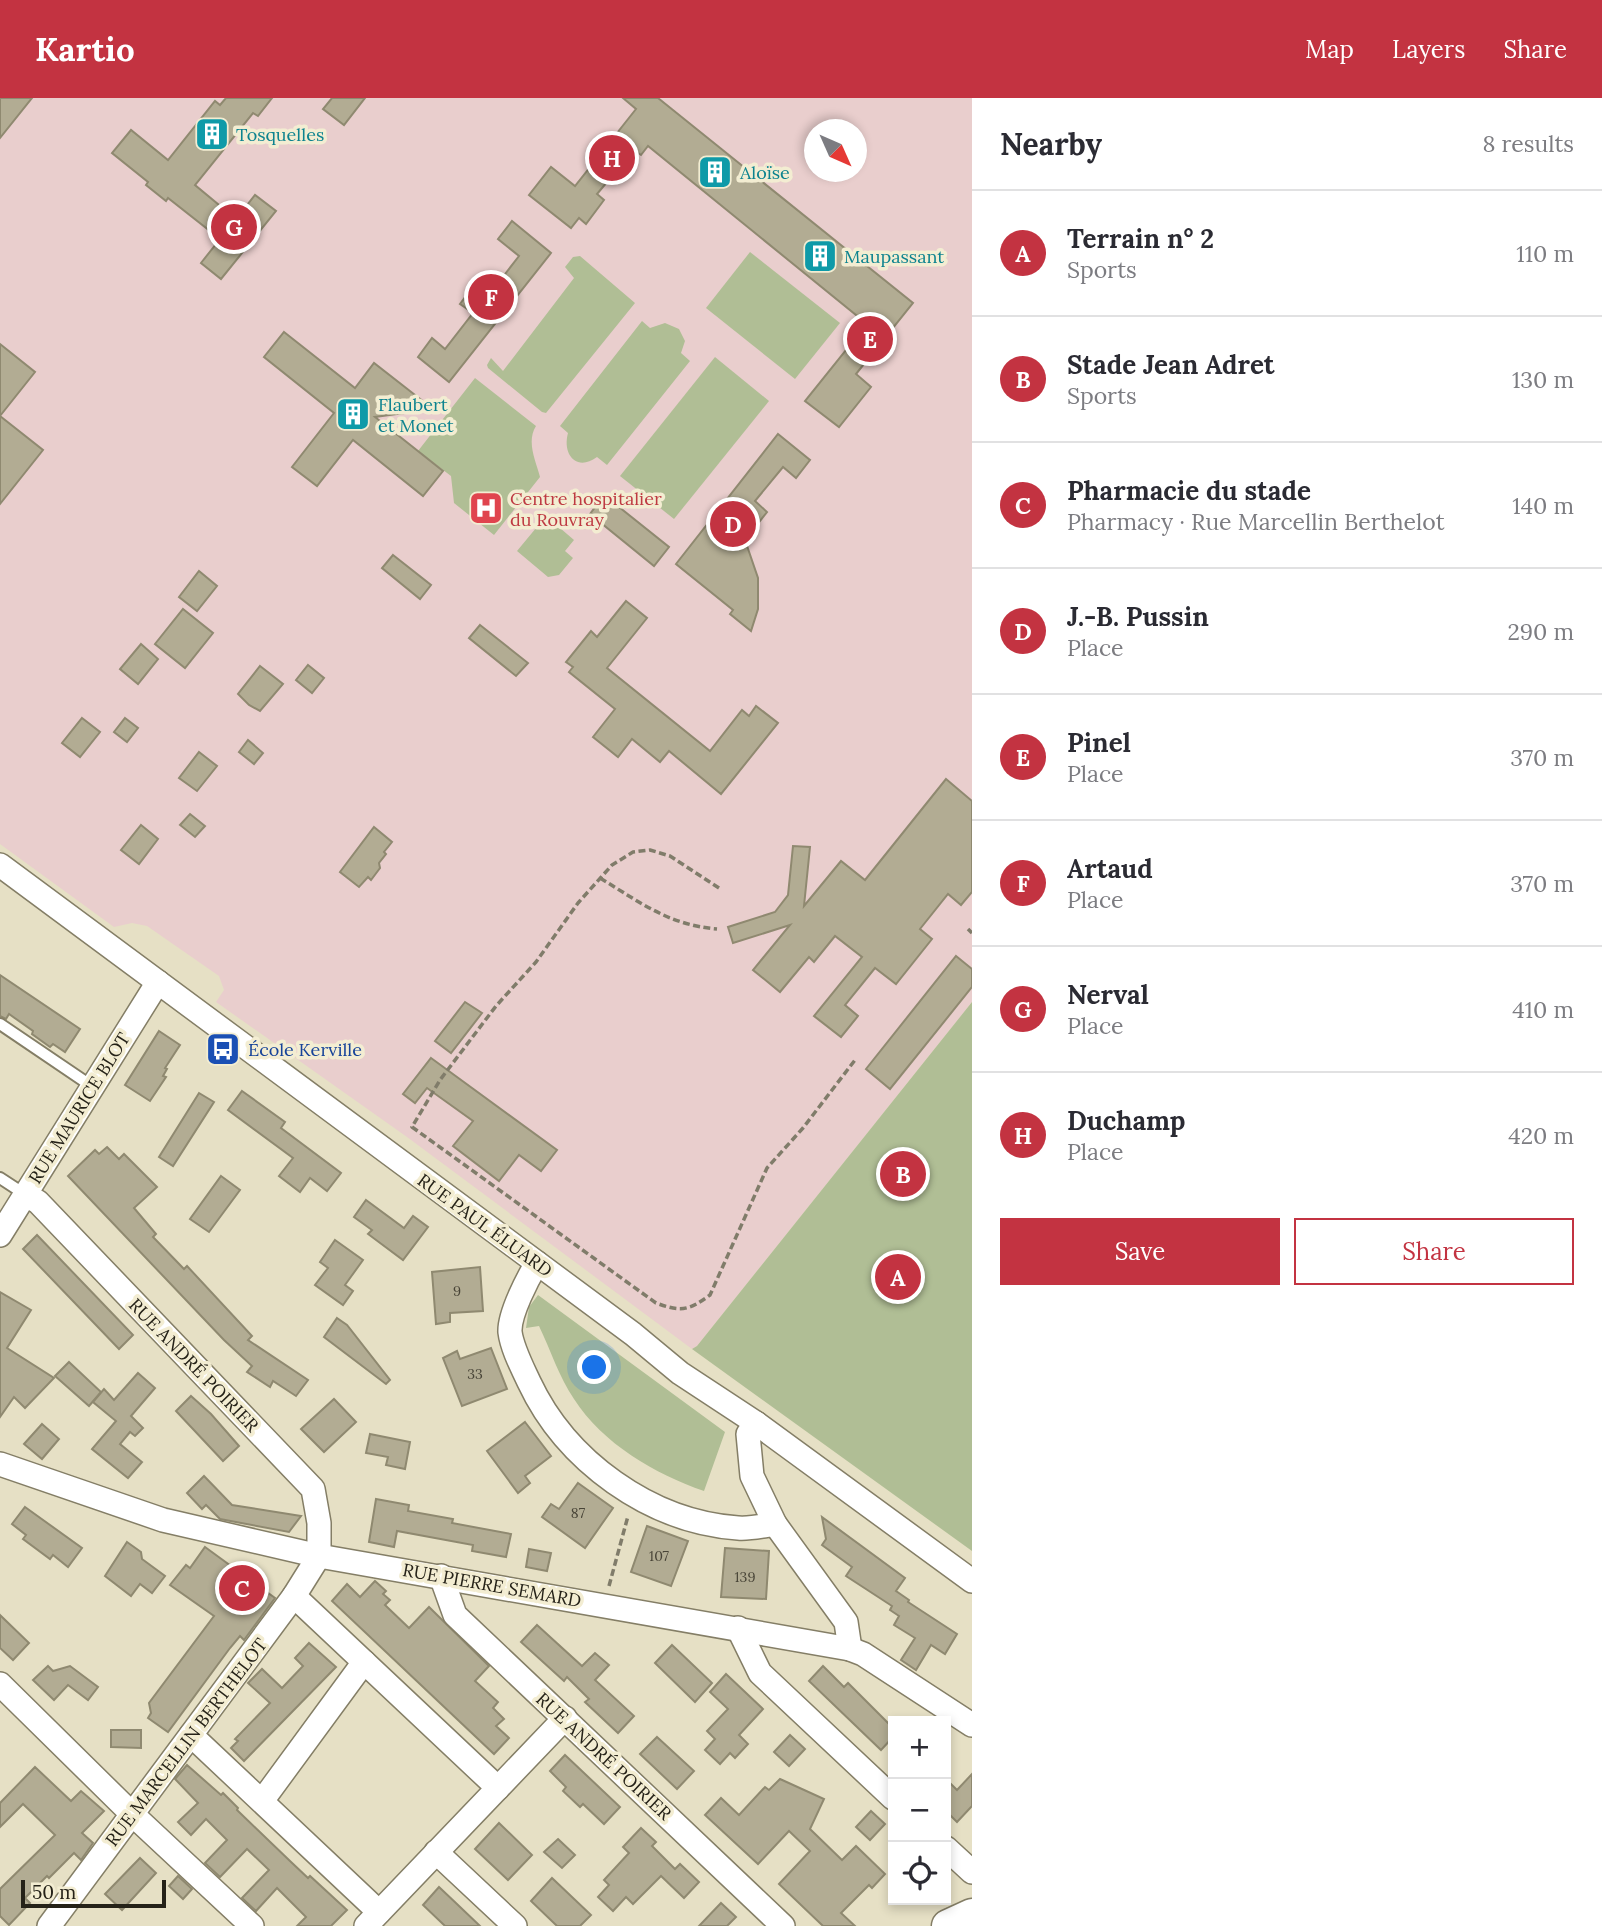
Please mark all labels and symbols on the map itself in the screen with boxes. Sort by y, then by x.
building icon: Tosquelles [193,115,231,153]
north arrow [804,119,867,182]
place label: Tosquelles [236,123,324,146]
pin: H [589,132,635,184]
building icon: Aloïse [696,153,734,191]
place label: Aloïse [739,161,790,184]
pin: G [211,201,257,253]
building icon: Maupassant [801,237,839,275]
place label: Maupassant [844,245,944,268]
pin: F [468,271,514,323]
pin: E [847,313,893,365]
place label: Flaubert et Monet [378,393,454,437]
building icon: Flaubert et Monet [334,395,372,433]
place label: Centre hospitalier du Rouvray [510,487,662,531]
hospital icon: Centre hospitalier du Rouvray [467,489,505,527]
pin: D [710,498,756,550]
street label: RUE MAURICE BLOT [23,1028,135,1188]
bus stop icon: École Kerville [204,1030,242,1068]
place label: École Kerville [248,1038,362,1061]
pin: B [880,1148,926,1200]
street label: RUE PAUL ÉLUARD [413,1168,557,1282]
pin: A [875,1251,921,1303]
house number: 9 [453,1282,461,1300]
street label: RUE ANDRÉ POIRIER [124,1293,264,1437]
your location [577,1350,611,1384]
house number: 33 [467,1365,483,1383]
house number: 87 [571,1504,586,1522]
house number: 107 [649,1547,670,1565]
street label: RUE PIERRE SEMARD [401,1558,583,1612]
pin: C [219,1562,265,1614]
house number: 139 [735,1568,756,1586]
street label: RUE MARCELLIN BERTHELOT [100,1633,272,1851]
street label: RUE ANDRÉ POIRIER [531,1687,677,1825]
scale bar [21,1877,166,1909]

